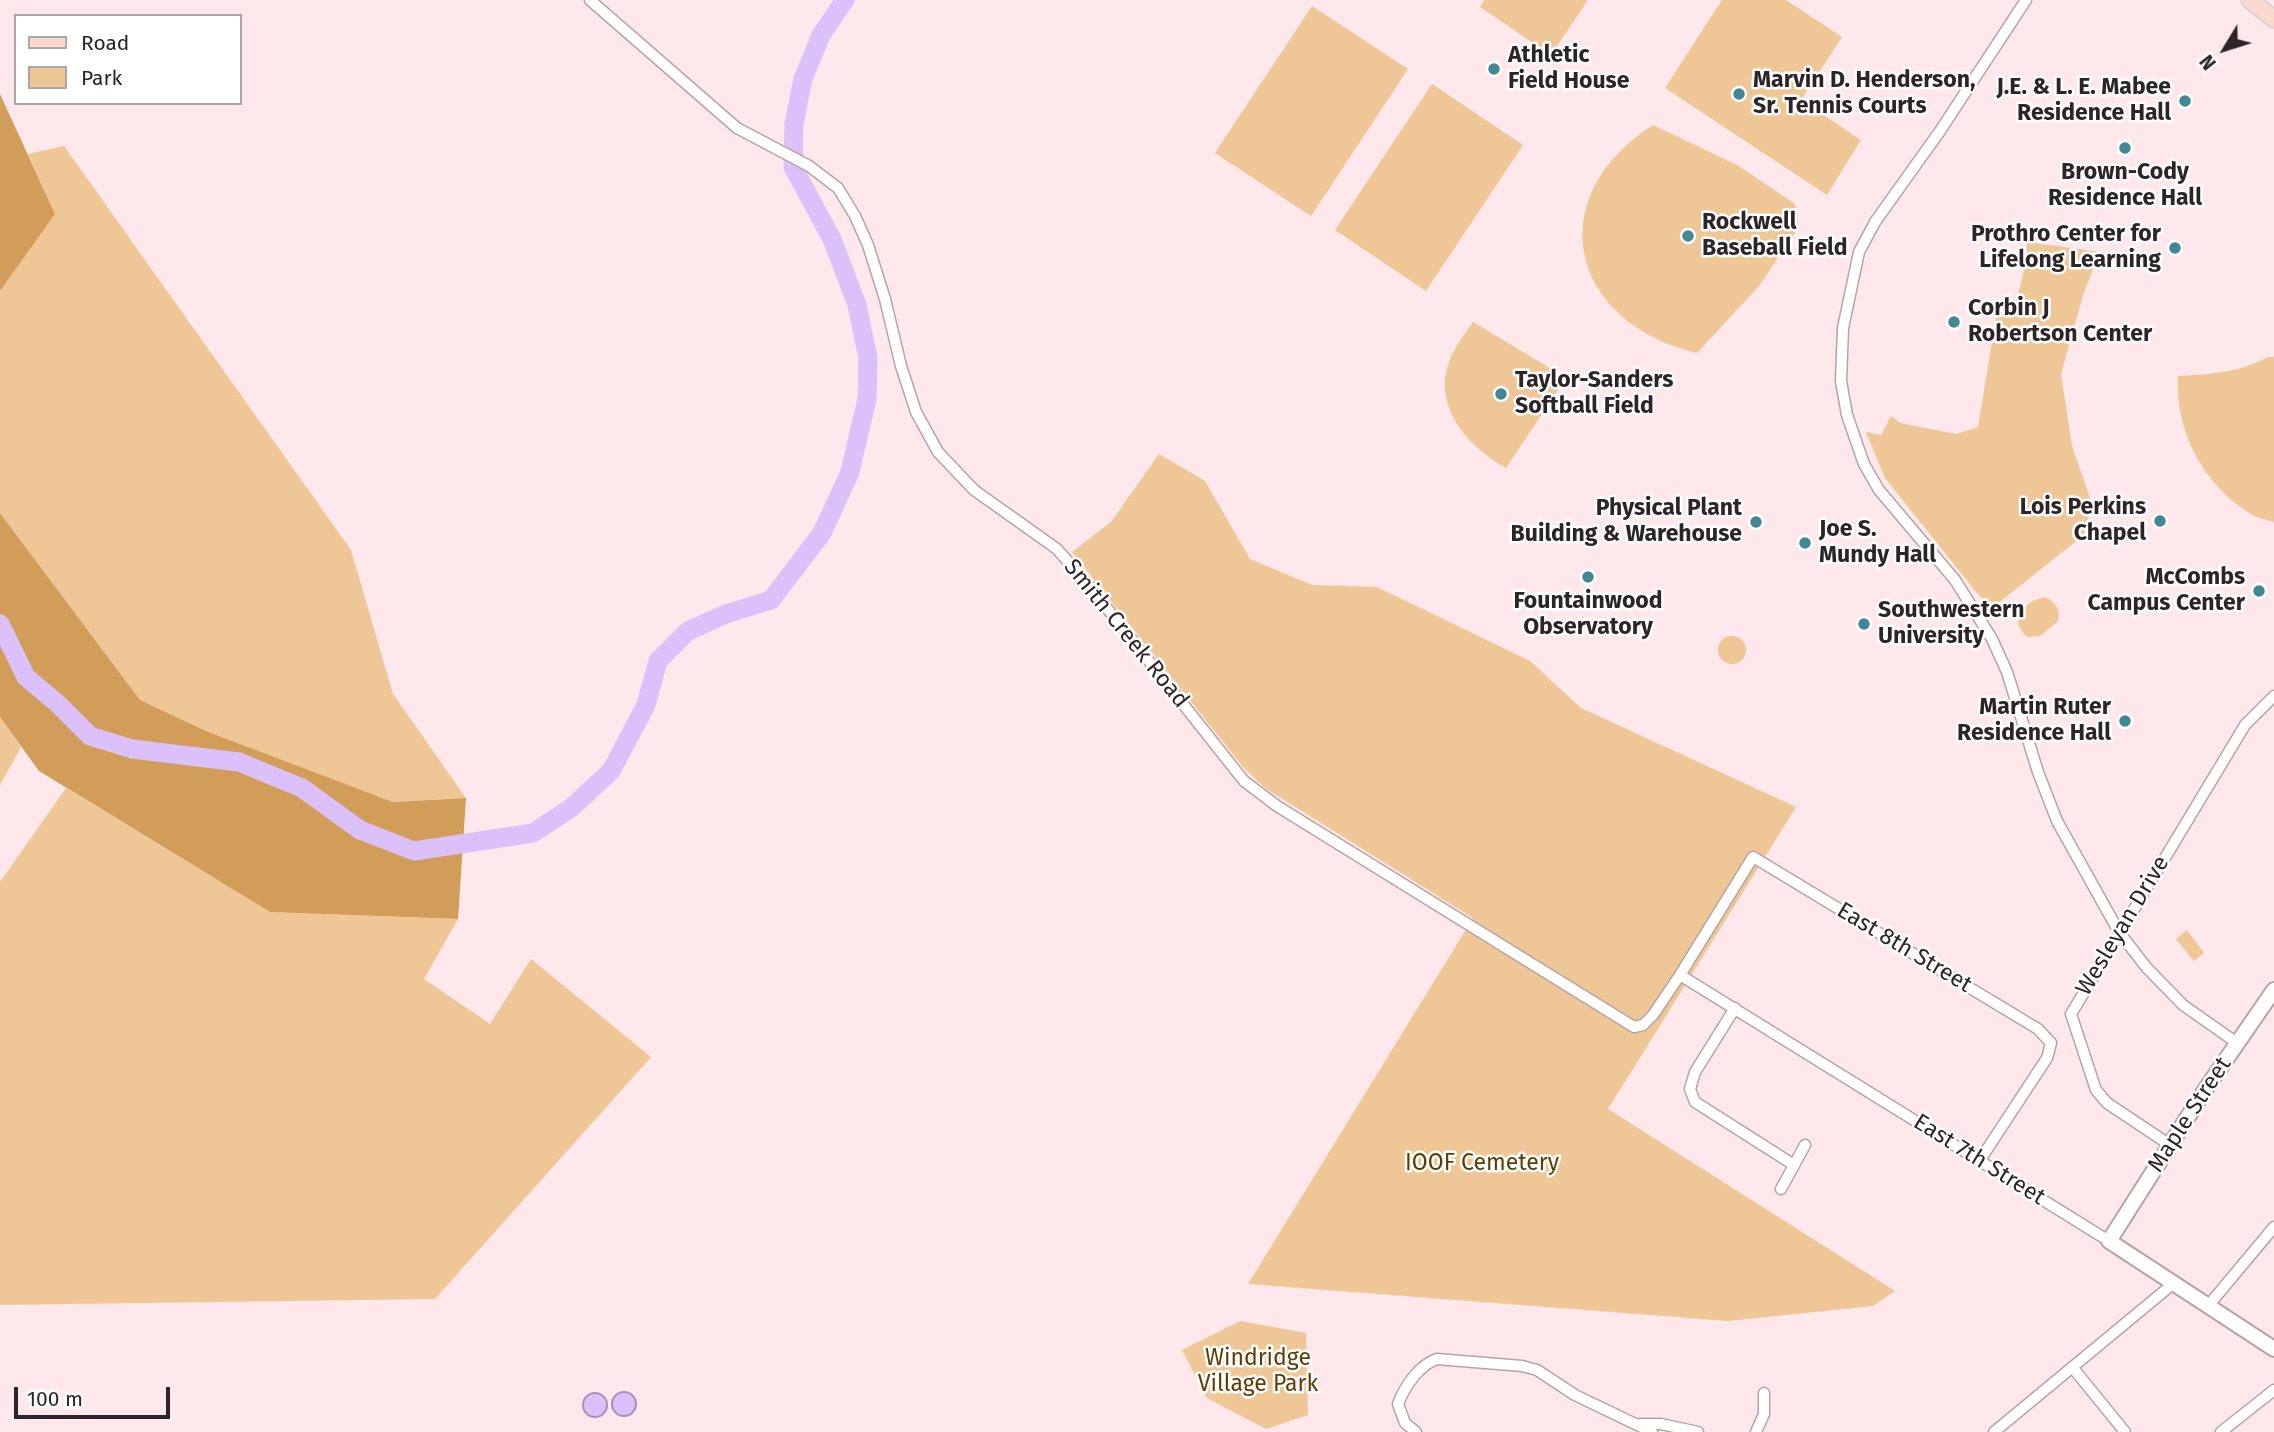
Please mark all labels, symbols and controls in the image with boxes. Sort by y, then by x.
legend [14,14,242,105]
north arrow [2190,14,2260,84]
text: Road [81,30,129,56]
place label: Athletic Field House [1508,42,1629,96]
text: N [2195,50,2221,74]
marker: Athletic Field House [1486,61,1502,77]
text: Park [81,65,122,91]
place label: Marvin D. Henderson, Sr. Tennis Courts [1753,67,1975,121]
place label: J.E. & L. E. Mabee Residence Hall [1997,74,2171,128]
marker: Marvin D. Henderson, Sr. Tennis Courts [1731,86,1747,102]
marker: J.E. & L. E. Mabee Residence Hall [2177,93,2193,109]
marker: Brown-Cody Residence Hall [2117,140,2133,156]
place label: Brown-Cody Residence Hall [2048,159,2202,213]
place label: Rockwell Baseball Field [1702,209,1848,263]
place label: Prothro Center for Lifelong Learning [1971,221,2161,275]
marker: Rockwell Baseball Field [1680,228,1696,244]
marker: Prothro Center for Lifelong Learning [2167,240,2183,256]
place label: Corbin J Robertson Center [1968,295,2152,349]
marker: Corbin J Robertson Center [1946,314,1962,330]
place label: Taylor-Sanders Softball Field [1515,367,1673,421]
marker: Taylor-Sanders Softball Field [1493,386,1509,402]
place label: Lois Perkins Chapel [2020,494,2146,548]
place label: Physical Plant Building & Warehouse [1511,495,1742,549]
marker: Lois Perkins Chapel [2152,513,2168,529]
marker: Physical Plant Building & Warehouse [1748,514,1764,530]
place label: Joe S. Mundy Hall [1819,516,1936,570]
marker: Joe S. Mundy Hall [1797,535,1813,551]
street label: Smith Creek Road [1058,554,1194,714]
place label: McCombs Campus Center [2087,564,2245,618]
marker: Fountainwood Observatory [1580,569,1596,585]
marker: McCombs Campus Center [2251,583,2267,599]
place label: Fountainwood Observatory [1513,588,1663,642]
place label: Southwestern University [1878,597,2025,651]
marker: Southwestern University [1856,616,1872,632]
place label: Martin Ruter Residence Hall [1957,694,2111,748]
marker: Martin Ruter Residence Hall [2117,713,2133,729]
street label: Wesleyan Drive [2070,851,2176,1001]
street label: East 8th Street [1832,897,1976,999]
street label: Maple Street [2143,1052,2237,1178]
street label: East 7th Street [1908,1109,2050,1211]
park label: IOOF Cemetery [1405,1150,1559,1178]
park label: Windridge Village Park [1198,1345,1318,1399]
scale bar [18,1372,173,1416]
text: 100 m [27,1386,83,1412]

